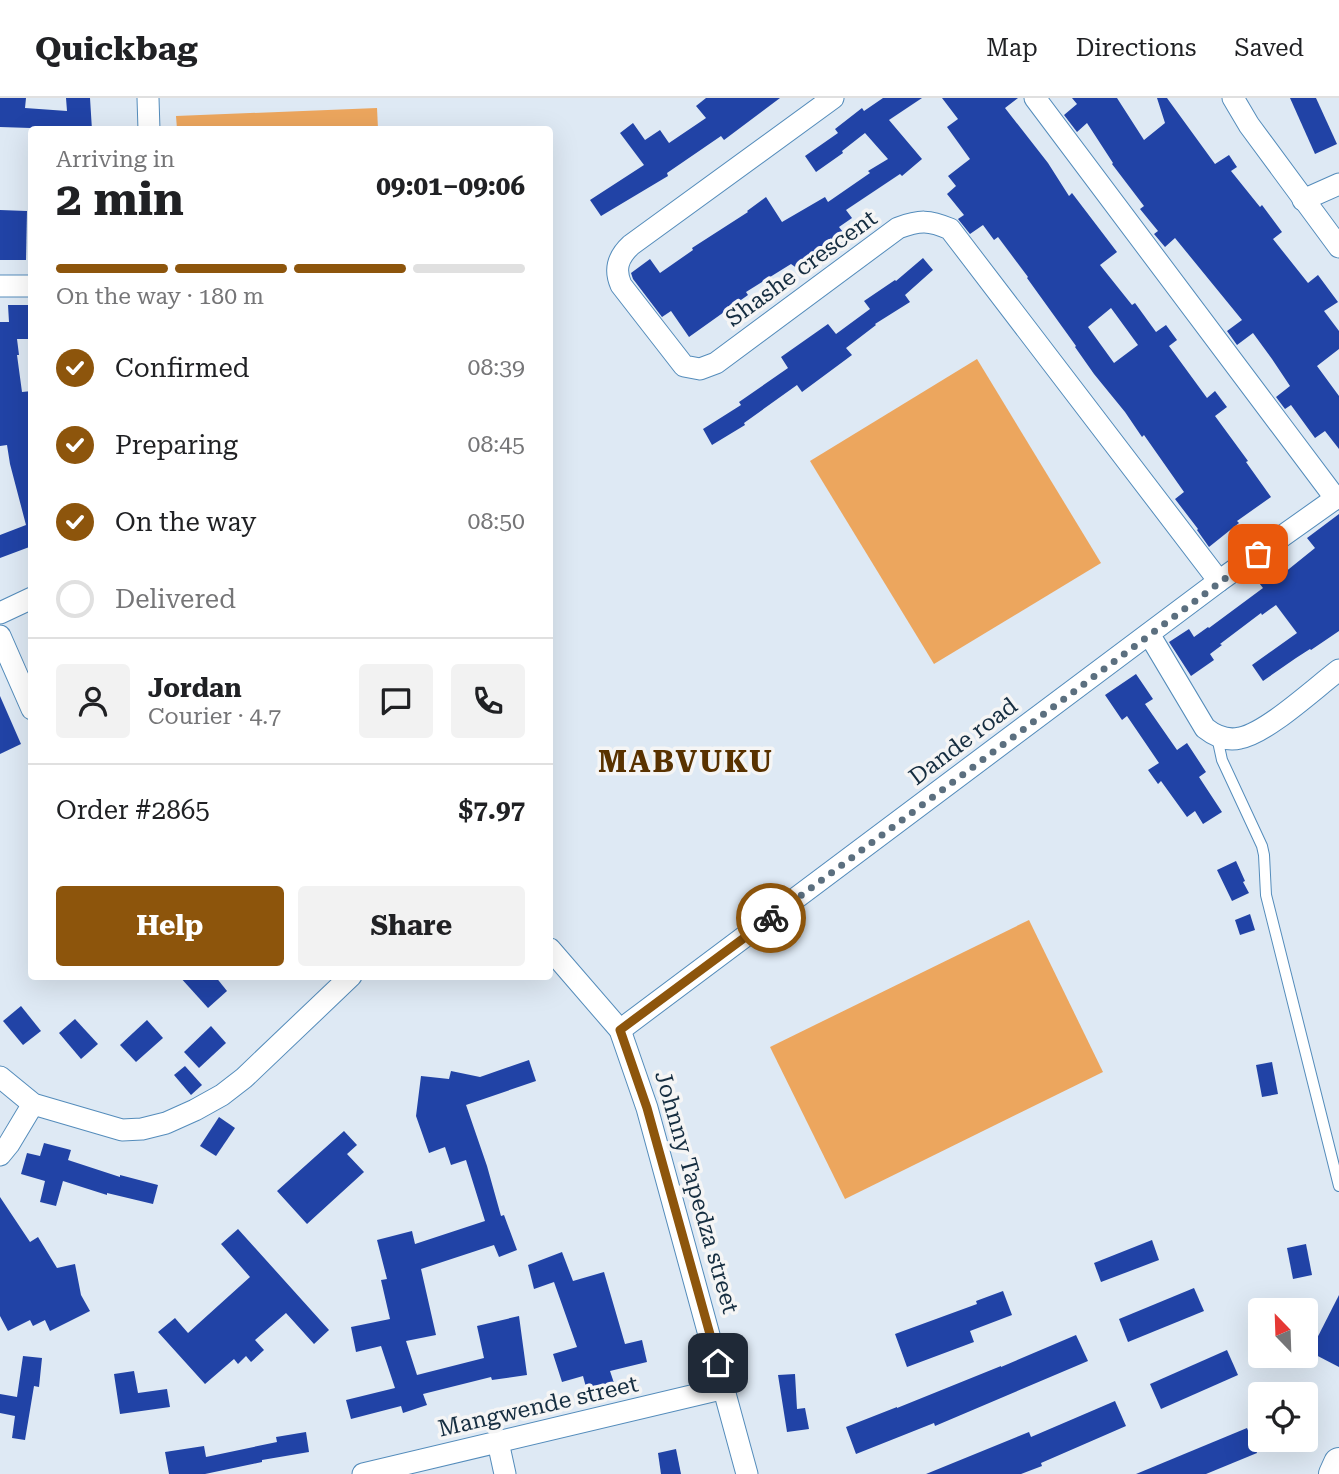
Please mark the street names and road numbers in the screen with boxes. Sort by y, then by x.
street label: Shashe crescent [720,204,882,332]
street label: Dande road [904,692,1023,791]
street label: Johnny Tapedza street [649,1068,744,1317]
street label: Mangwende street [436,1370,641,1443]

